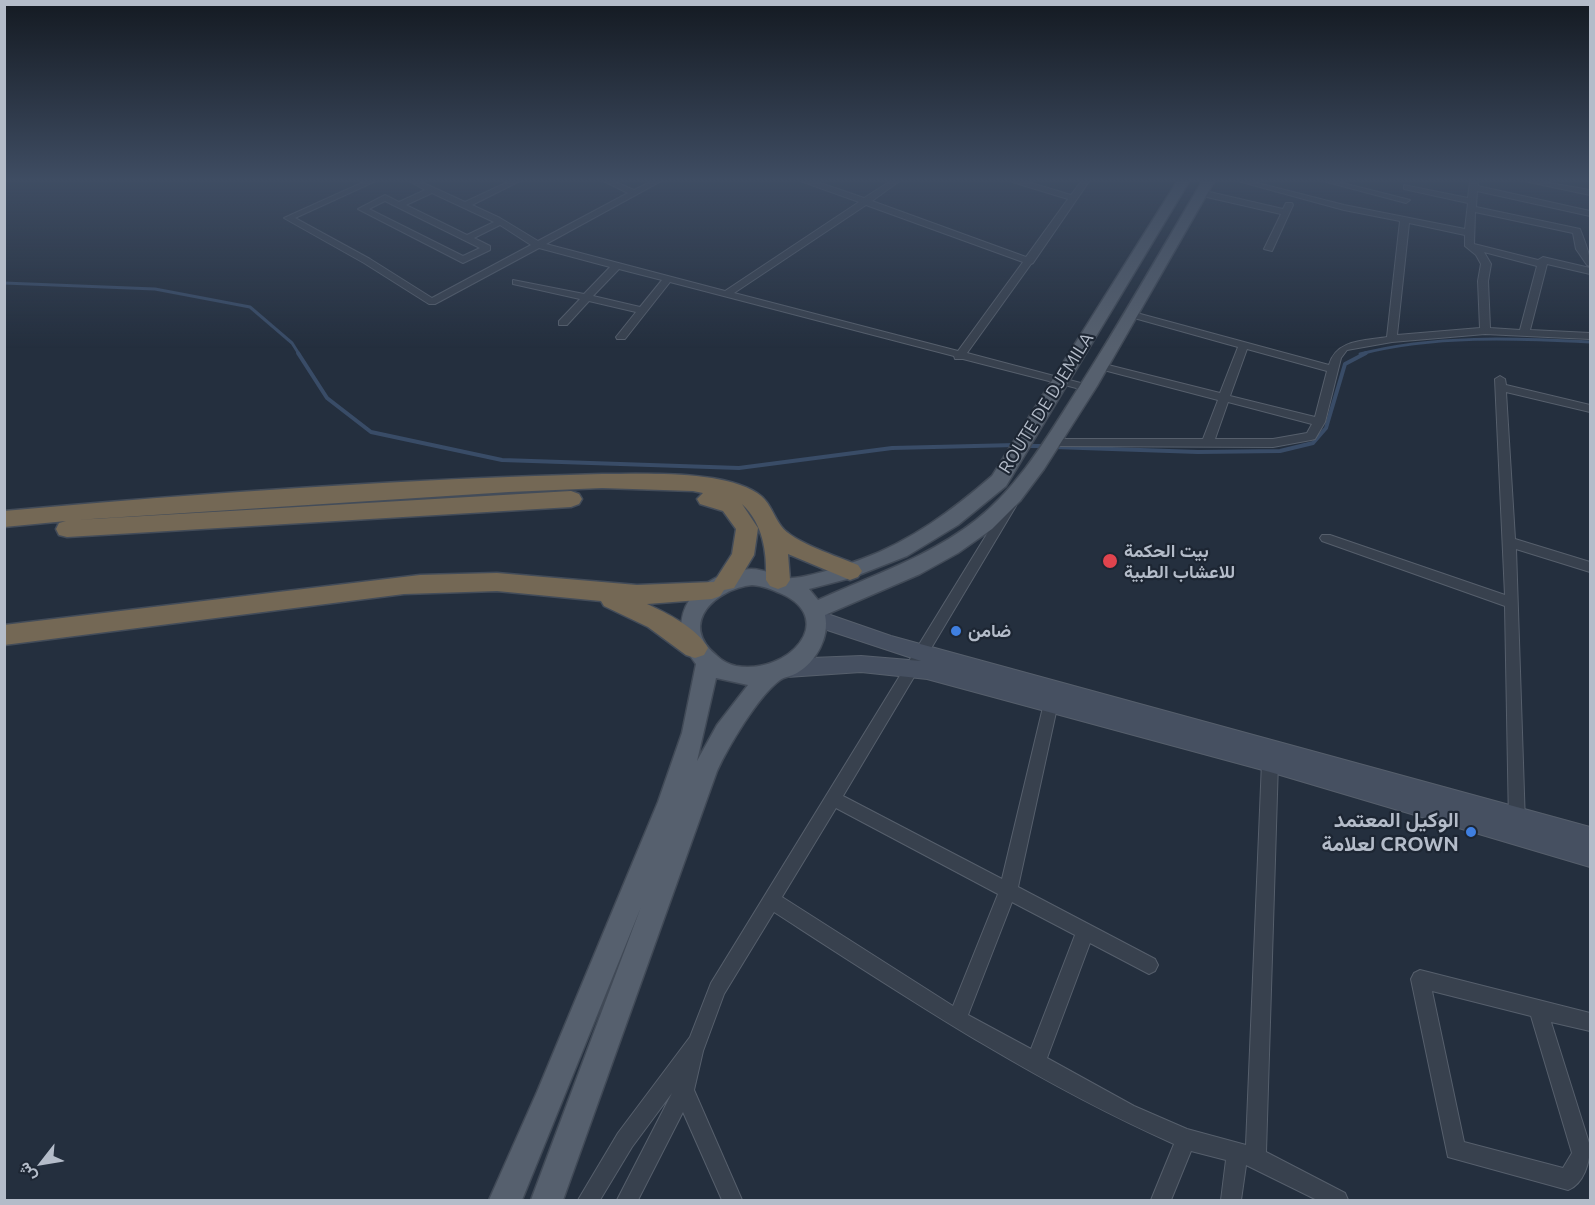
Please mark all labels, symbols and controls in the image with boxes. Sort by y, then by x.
street label: ROUTE DE DJEMILA [994,329,1098,477]
place label: بيت الحكمة للاعشاب الطبية [1124,540,1235,582]
marker: بيت الحكمة للاعشاب الطبية [1101,552,1119,570]
place label: ضامن [968,620,1011,642]
marker: ضامن [949,624,963,638]
place label: الوكيل المعتمد لعلامة CROWN [1322,807,1459,857]
marker: الوكيل المعتمد لعلامة CROWN [1464,825,1478,839]
north arrow [12,1133,72,1193]
text: ش [14,1159,39,1185]

